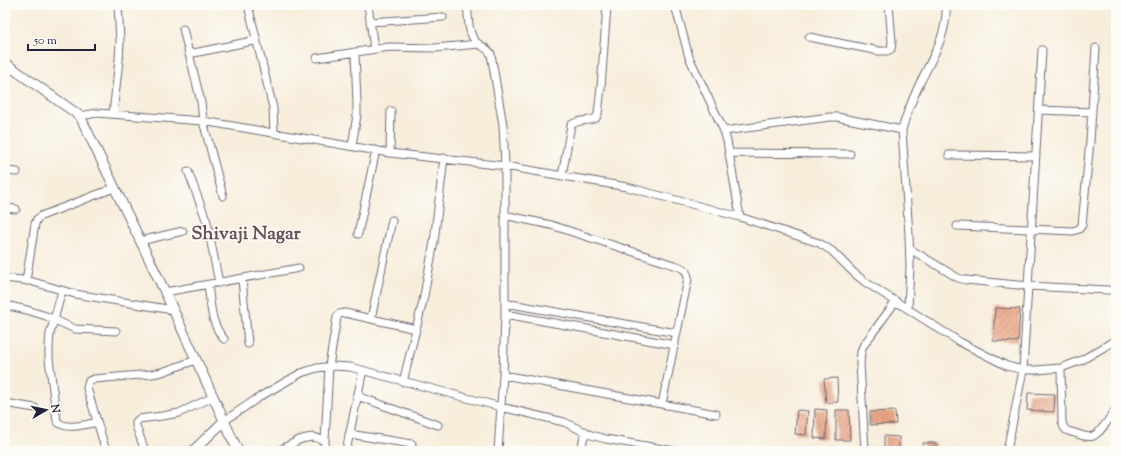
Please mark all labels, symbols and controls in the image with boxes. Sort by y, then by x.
scale bar [28,26,95,52]
text: 50 m [33,32,57,50]
district label: Shivaji Nagar [191,221,302,248]
north arrow [26,390,66,430]
text: N [46,402,64,414]

